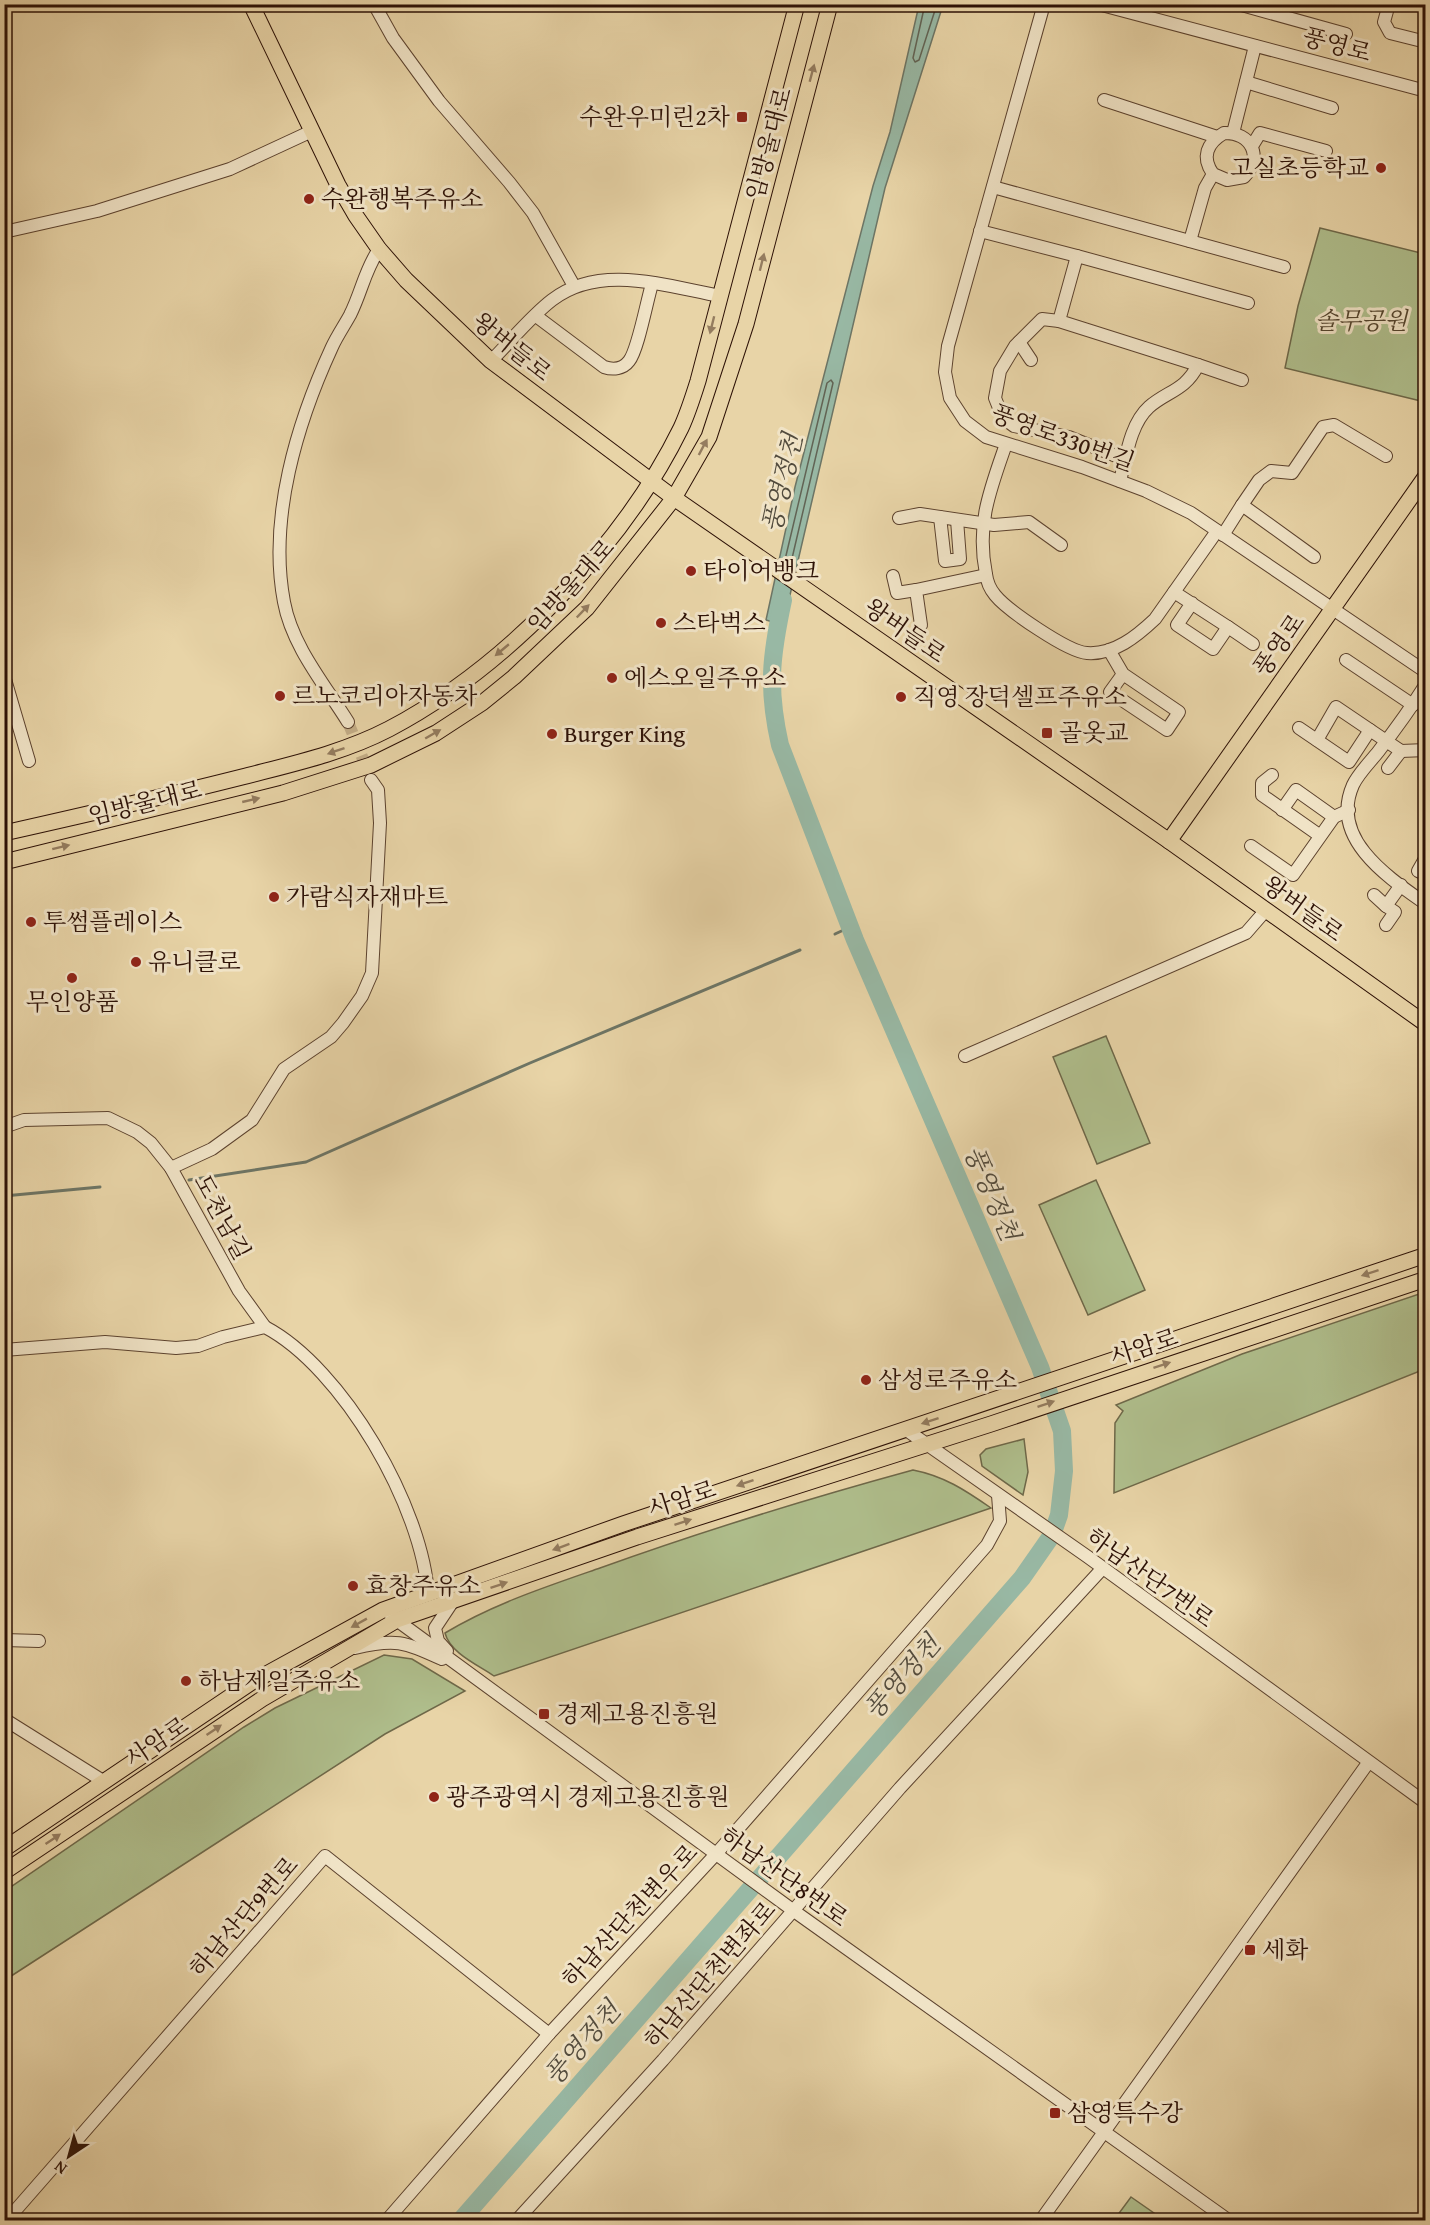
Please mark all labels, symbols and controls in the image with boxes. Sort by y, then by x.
street label: 풍영로 [1299,19,1375,70]
one-way arrow [807,64,817,82]
street label: 임방울대로 [737,83,800,204]
place label: 수완우미린2차 [579,99,730,134]
marker: 수완우미린2차 [735,110,749,124]
place label: 고실초등학교 [1230,150,1369,185]
marker: 고실초등학교 [1374,161,1388,175]
place label: 수완행복주유소 [321,181,483,216]
marker: 수완행복주유소 [302,192,316,206]
one-way arrow [757,253,767,271]
park label: 솔무공원 [1315,303,1409,338]
street label: 왕버들로 [465,304,559,389]
one-way arrow [707,316,717,334]
street label: 풍영로330번길 [986,395,1140,480]
water label: 풍영정천 [751,428,812,536]
one-way arrow [698,439,708,456]
street label: 임방울대로 [519,531,622,640]
place label: 타이어뱅크 [703,553,819,588]
marker: 타이어뱅크 [684,564,698,578]
street label: 왕버들로 [857,590,953,672]
one-way arrow [576,605,590,619]
place label: 스타벅스 [673,605,766,640]
street label: 풍영로 [1244,606,1313,683]
marker: 스타벅스 [654,616,668,630]
one-way arrow [495,643,510,656]
place label: 에스오일주유소 [624,660,786,695]
marker: 에스오일주유소 [605,671,619,685]
place label: 르노코리아자동차 [292,678,477,713]
place label: 직영 장덕셀프주유소 [913,679,1127,714]
marker: 르노코리아자동차 [273,689,287,703]
marker: 직영 장덕셀프주유소 [894,690,908,704]
place label: 골옷교 [1059,715,1129,750]
place label: Burger King [564,716,685,751]
marker: 골옷교 [1040,726,1054,740]
marker: Burger King [545,727,559,741]
one-way arrow [425,729,442,739]
one-way arrow [327,746,345,756]
street label: 임방울대로 [84,772,205,834]
one-way arrow [241,795,260,805]
one-way arrow [52,842,70,852]
street label: 왕버들로 [1255,867,1351,950]
place label: 가람식자재마트 [286,879,448,914]
marker: 가람식자재마트 [267,890,281,904]
place label: 투썸플레이스 [43,904,182,939]
marker: 투썸플레이스 [24,915,38,929]
place label: 유니클로 [148,944,241,979]
marker: 유니클로 [129,955,143,969]
marker: 무인양품 [65,971,79,985]
place label: 무인양품 [26,984,118,1019]
water label: 풍영정천 [955,1139,1031,1248]
street label: 도천남길 [185,1168,260,1266]
one-way arrow [1361,1269,1379,1278]
street label: 사암로 [1105,1319,1182,1374]
one-way arrow [1153,1360,1171,1369]
place label: 삼성로주유소 [878,1362,1017,1397]
marker: 삼성로주유소 [859,1373,873,1387]
one-way arrow [1038,1399,1056,1409]
one-way arrow [921,1416,939,1426]
street label: 사암로 [643,1471,720,1526]
one-way arrow [736,1478,754,1488]
one-way arrow [674,1517,692,1526]
street label: 하남산단7번로 [1079,1519,1222,1636]
one-way arrow [552,1542,570,1552]
place label: 효창주유소 [365,1568,481,1603]
marker: 효창주유소 [346,1579,360,1593]
one-way arrow [490,1579,508,1589]
one-way arrow [350,1618,367,1628]
water label: 풍영정천 [854,1625,951,1727]
place label: 하남제일주유소 [198,1663,360,1698]
marker: 하남제일주유소 [179,1674,193,1688]
place label: 경제고용진흥원 [556,1696,718,1731]
marker: 경제고용진흥원 [537,1707,551,1721]
street label: 사암로 [118,1708,195,1776]
one-way arrow [206,1724,222,1736]
place label: 광주광역시 경제고용진흥원 [446,1779,730,1814]
marker: 광주광역시 경제고용진흥원 [427,1790,441,1804]
street label: 하남산단8번로 [713,1818,856,1935]
one-way arrow [44,1833,60,1845]
street label: 하남산단천변우로 [554,1836,706,1995]
street label: 하남산단9번로 [181,1848,306,1985]
street label: 하남산단천변좌로 [636,1893,784,2056]
place label: 세화 [1262,1932,1308,1967]
marker: 세화 [1243,1943,1257,1957]
water label: 풍영정천 [534,1991,631,2093]
place label: 삼영특수강 [1067,2095,1184,2130]
marker: 삼영특수강 [1048,2106,1062,2120]
north arrow [39,2126,99,2186]
text: N [49,2155,72,2181]

